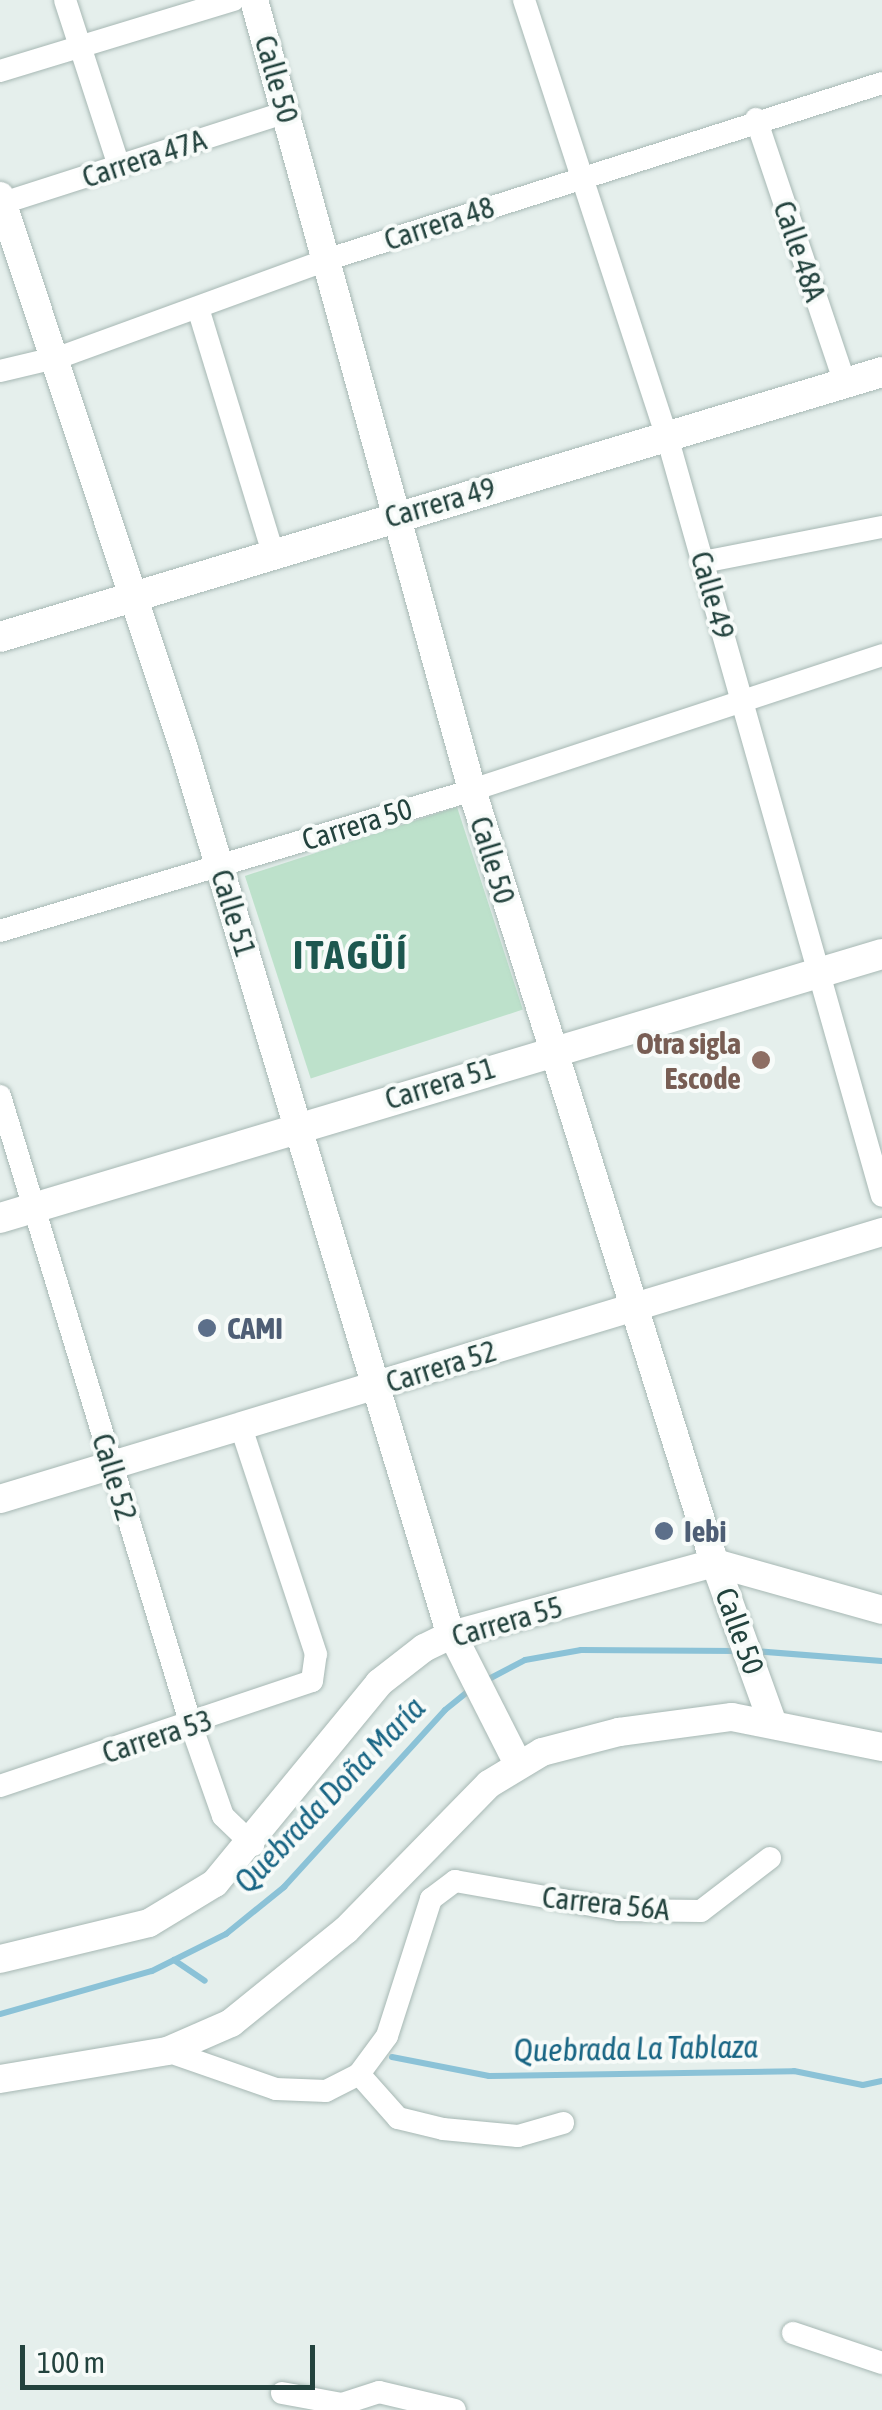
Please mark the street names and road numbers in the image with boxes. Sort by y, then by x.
street label: Calle 50 [247,31,307,127]
street label: Carrera 47A [78,121,210,195]
street label: Carrera 48 [380,188,498,258]
street label: Calle 48A [766,196,834,306]
street label: Carrera 49 [381,469,499,535]
street label: Calle 49 [683,547,743,643]
street label: Carrera 50 [298,790,416,858]
street label: Calle 50 [463,812,523,908]
street label: Calle 51 [204,865,264,961]
street label: Carrera 51 [381,1049,499,1117]
street label: Carrera 52 [382,1332,500,1400]
street label: Calle 52 [85,1429,145,1525]
street label: Calle 50 [708,1583,772,1679]
street label: Carrera 55 [448,1588,566,1654]
street label: Carrera 53 [98,1701,216,1771]
street label: Carrera 56A [540,1878,672,1928]

